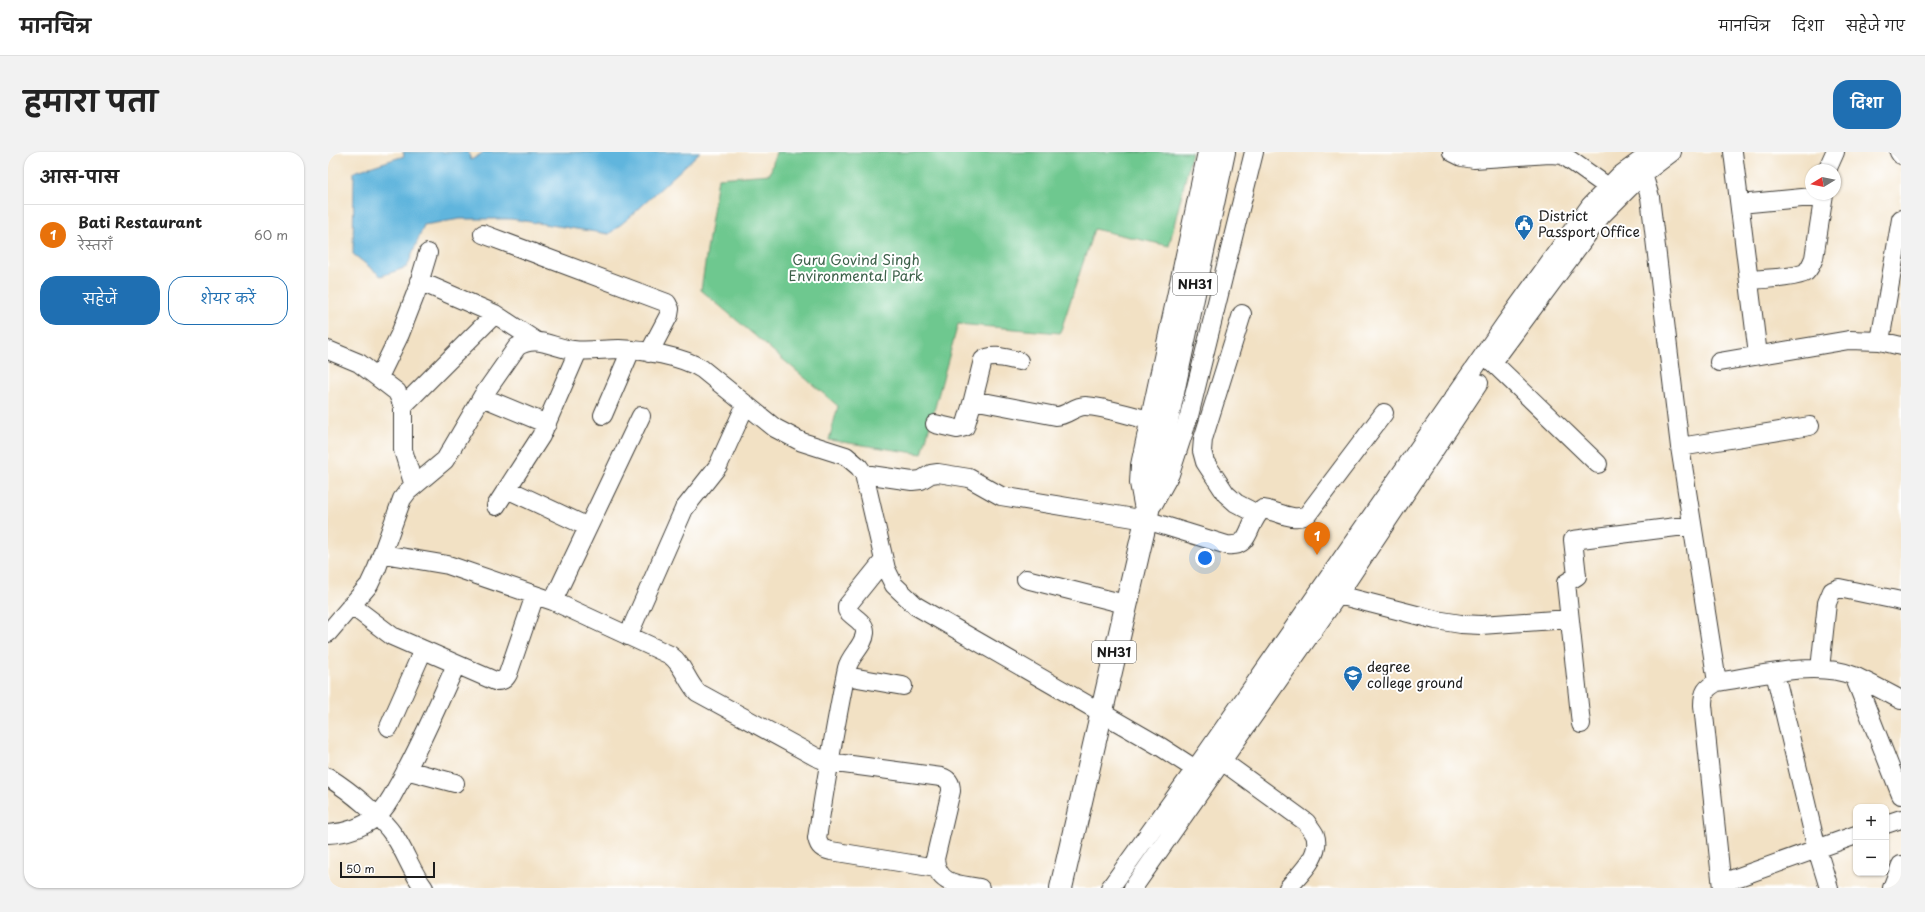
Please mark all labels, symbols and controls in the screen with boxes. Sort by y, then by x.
text: मानचित्र [20,11,91,39]
text: मानचित्र [1719,15,1770,36]
text: दिशा [1792,15,1824,36]
text: सहेजे गए [1846,15,1905,36]
text: हमारा पता [24,79,157,122]
button: दिशा [1833,80,1901,129]
text: आस-पास [40,163,119,189]
north arrow [1805,164,1841,200]
place label: District Passport Office [1538,205,1640,242]
text: Bati Restaurant [78,210,202,233]
public building icon: District Passport Office [1513,213,1535,241]
text: 1 [50,225,56,244]
text: 60 m [254,225,288,244]
text: रेस्तराँ [78,235,113,254]
park label: Guru Govind Singh Environmental Park [789,249,924,286]
road number: NH31 [1173,273,1217,295]
button: सहेजें [40,276,160,325]
button: शेयर करें [168,276,288,325]
pin: 1 [1304,522,1330,555]
your location [1195,548,1215,568]
road number: NH31 [1092,641,1136,663]
place label: degree college ground [1367,656,1463,693]
school or university icon: degree college ground [1342,664,1364,692]
map controls [1853,804,1889,876]
button: + [1853,804,1889,840]
button: − [1853,840,1889,876]
scale bar [340,860,435,879]
text: 50 m [346,860,375,877]

